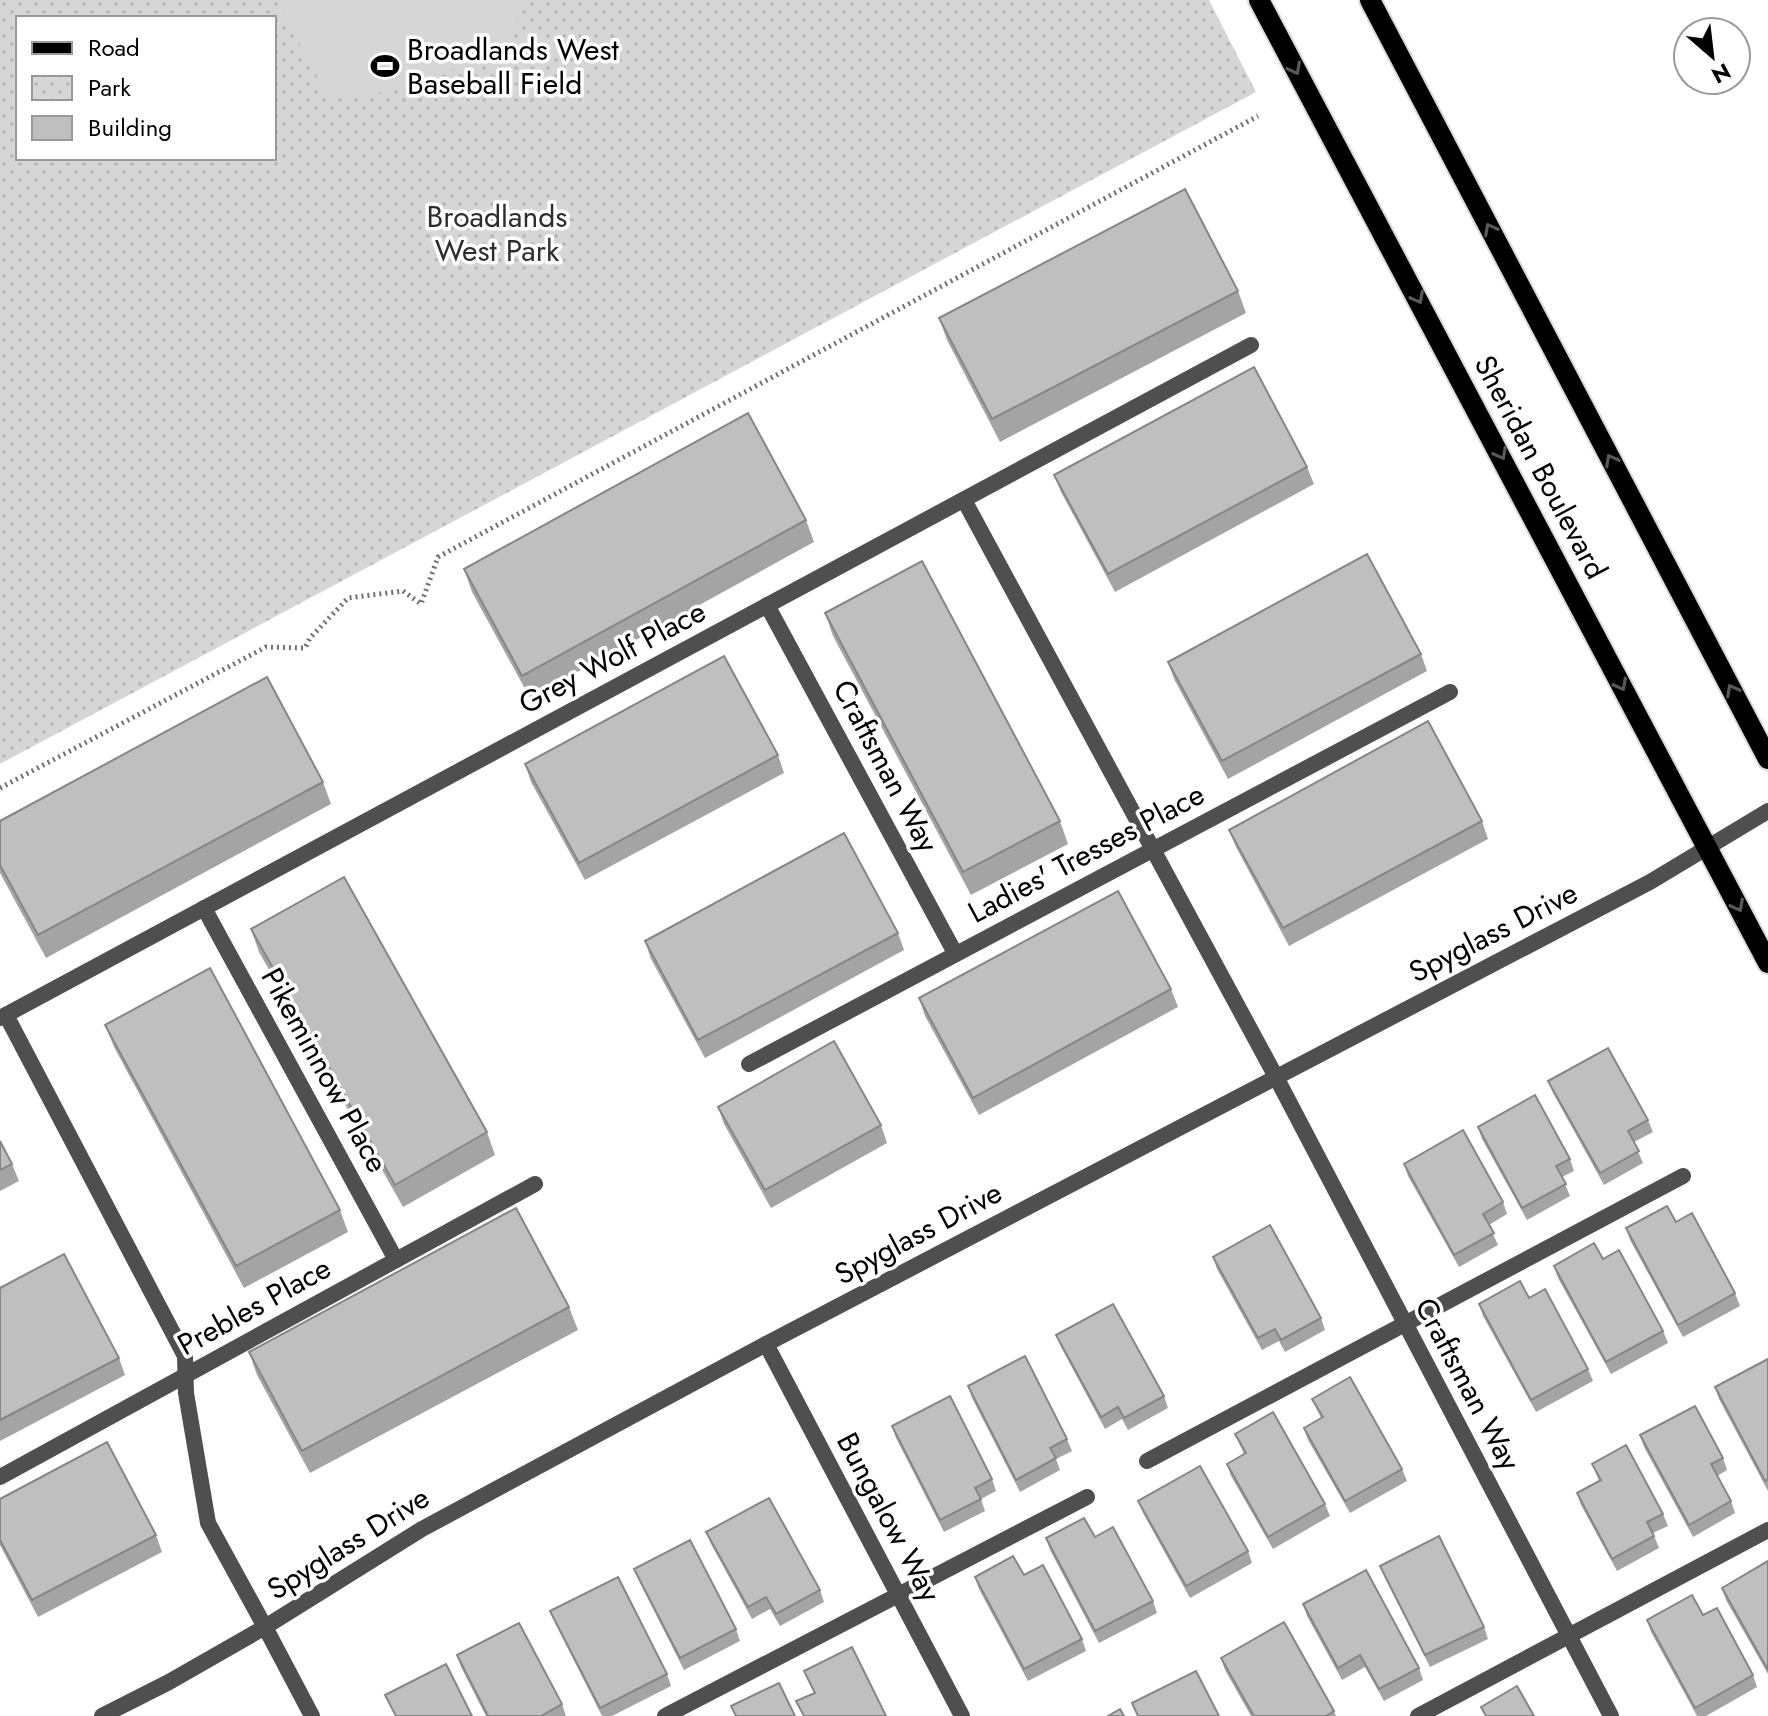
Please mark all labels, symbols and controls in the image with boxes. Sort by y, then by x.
legend [16,16,276,160]
north arrow [1672,16,1752,96]
place label: Broadlands West Baseball Field [407,28,620,105]
text: Road [88,30,140,65]
sports icon: Broadlands West Baseball Field [370,51,400,81]
text: N [1706,55,1737,92]
one-way arrow [1286,61,1301,75]
text: Park [88,70,131,105]
text: Building [88,110,172,145]
park label: Broadlands West Park [427,195,567,272]
one-way arrow [1485,223,1500,238]
one-way arrow [1408,290,1424,304]
street label: Sheridan Boulevard [1464,348,1618,586]
one-way arrow [1491,446,1506,461]
one-way arrow [1605,453,1620,468]
street label: Grey Wolf Place [511,590,713,724]
street label: Craftsman Way [822,672,950,861]
one-way arrow [1612,676,1627,691]
one-way arrow [1726,683,1741,698]
street label: Ladies' Tresses Place [960,772,1212,934]
street label: Spyglass Drive [1401,871,1585,993]
one-way arrow [1728,898,1743,913]
street label: Pikeminnow Place [251,960,399,1180]
street label: Spyglass Drive [827,1171,1009,1295]
street label: Prebles Place [170,1246,338,1366]
street label: Craftsman Way [1404,1290,1532,1479]
street label: Bungalow Way [826,1425,952,1610]
street label: Spyglass Drive [259,1476,437,1610]

